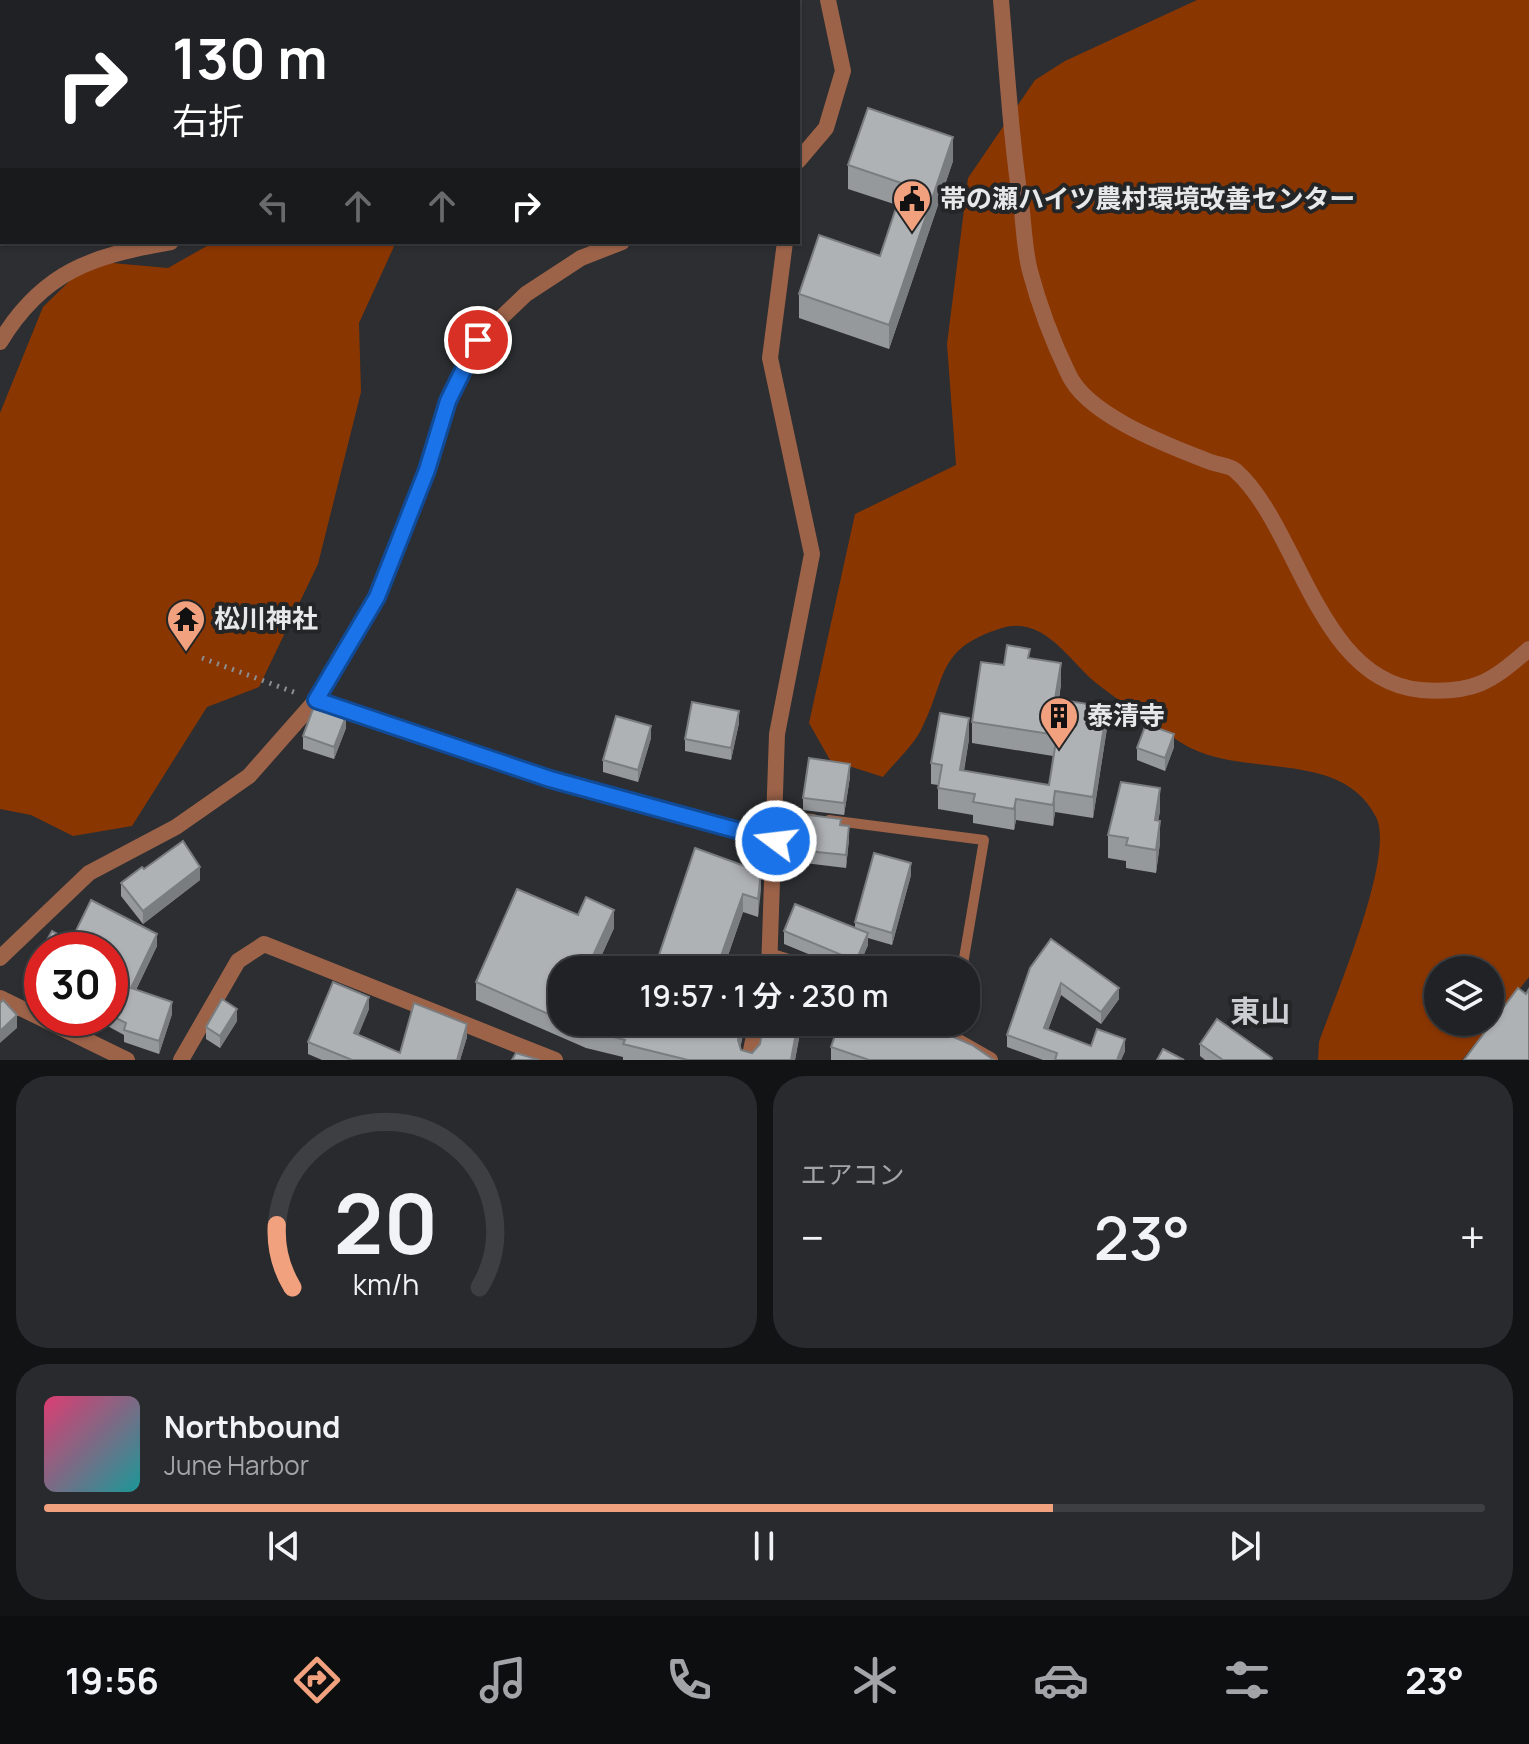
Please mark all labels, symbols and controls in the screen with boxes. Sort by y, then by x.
text: 130 m [172,19,328,96]
icon: right [40,32,144,136]
text: 右折 [172,96,244,145]
public building icon: 帯の瀬ハイツ農村環境改善センター [891,178,933,233]
place label: 帯の瀬ハイツ農村環境改善センター [940,180,1355,216]
icon: left [252,184,296,228]
icon: ahead [336,184,380,228]
icon: ahead [420,184,464,228]
icon: right [504,184,548,228]
pin [444,306,512,374]
icon: arrive [456,318,500,362]
temple icon: 松川神社 [165,598,207,653]
place label: 松川神社 [214,600,318,636]
building icon: 泰清寺 [1038,695,1080,750]
place label: 泰清寺 [1087,697,1165,733]
position arrow [734,799,818,883]
speed limit sign: 30 [24,932,128,1036]
map controls [1424,956,1504,1036]
button: layers [1424,956,1504,1036]
text: 19:57 · 1 分 · 230 m [640,975,888,1016]
district label: 東山 [1230,990,1290,1031]
text: エアコン [801,1156,905,1192]
text: 20 [334,1165,438,1279]
text: 23° [1094,1196,1190,1278]
text: − [801,1207,824,1267]
text: + [1460,1207,1485,1267]
text: km/h [353,1265,419,1304]
text: Northbound [164,1406,341,1447]
text: June Harbor [164,1447,309,1483]
icon: previous [262,1524,306,1568]
icon: pause [742,1524,786,1568]
icon: next [1223,1524,1267,1568]
icon: directions [289,1652,345,1708]
icon: music [475,1652,531,1708]
icon: phone [661,1652,717,1708]
icon: climate [847,1652,903,1708]
icon: car [1033,1652,1089,1708]
icon: filters [1219,1652,1275,1708]
text: 19:56 [65,1656,159,1705]
text: 23° [1405,1656,1464,1705]

